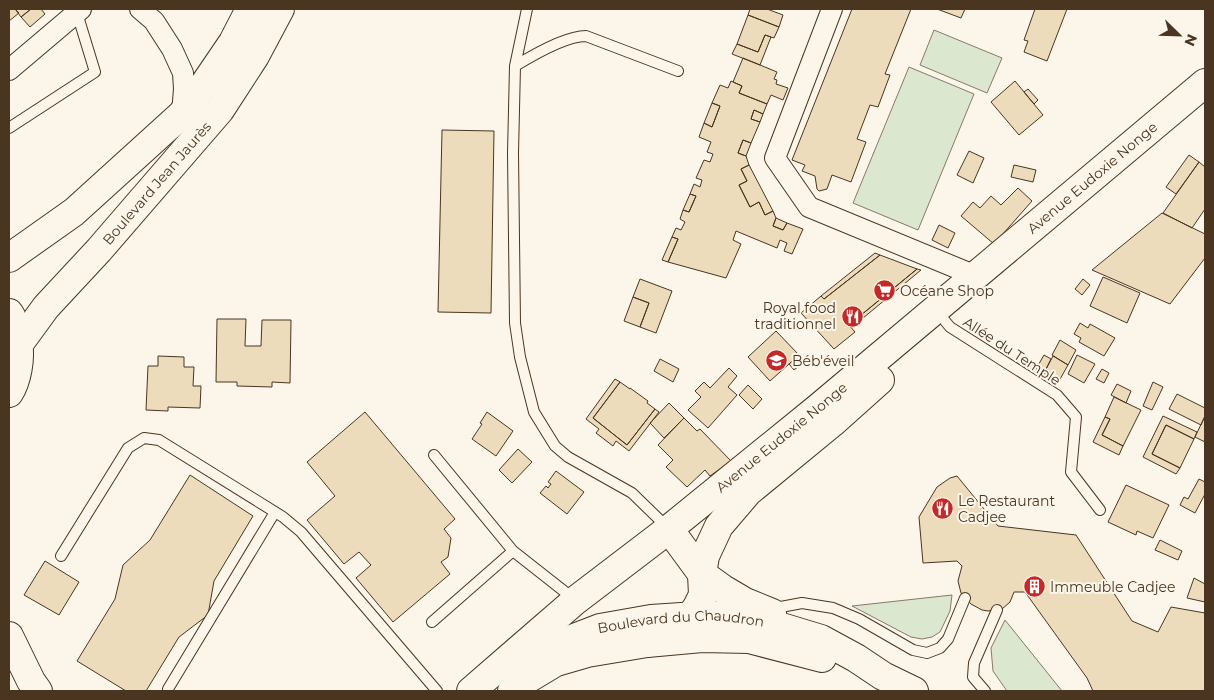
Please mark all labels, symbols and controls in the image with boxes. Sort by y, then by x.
north arrow [1154,10,1204,60]
text: N [1180,31,1201,49]
street label: Boulevard Jean Jaurès [99,118,215,248]
street label: Avenue Eudoxie Nonge [1023,118,1161,237]
supermarket icon: Océane Shop [872,279,896,303]
place label: Océane Shop [900,282,994,300]
place label: Royal food traditionnel [754,299,836,333]
restaurant icon: Royal food traditionnel [840,304,864,328]
street label: Allée du Temple [960,313,1064,389]
school or university icon: Béb'éveil [764,349,788,373]
place label: Béb'éveil [792,352,855,370]
street label: Avenue Eudoxie Nonge [712,378,851,496]
place label: Le Restaurant Cadjee [958,492,1056,526]
restaurant icon: Le Restaurant Cadjee [930,497,954,521]
building icon: Immeuble Cadjee [1022,575,1046,599]
place label: Immeuble Cadjee [1050,578,1176,596]
street label: Boulevard du Chaudron [596,606,766,637]

